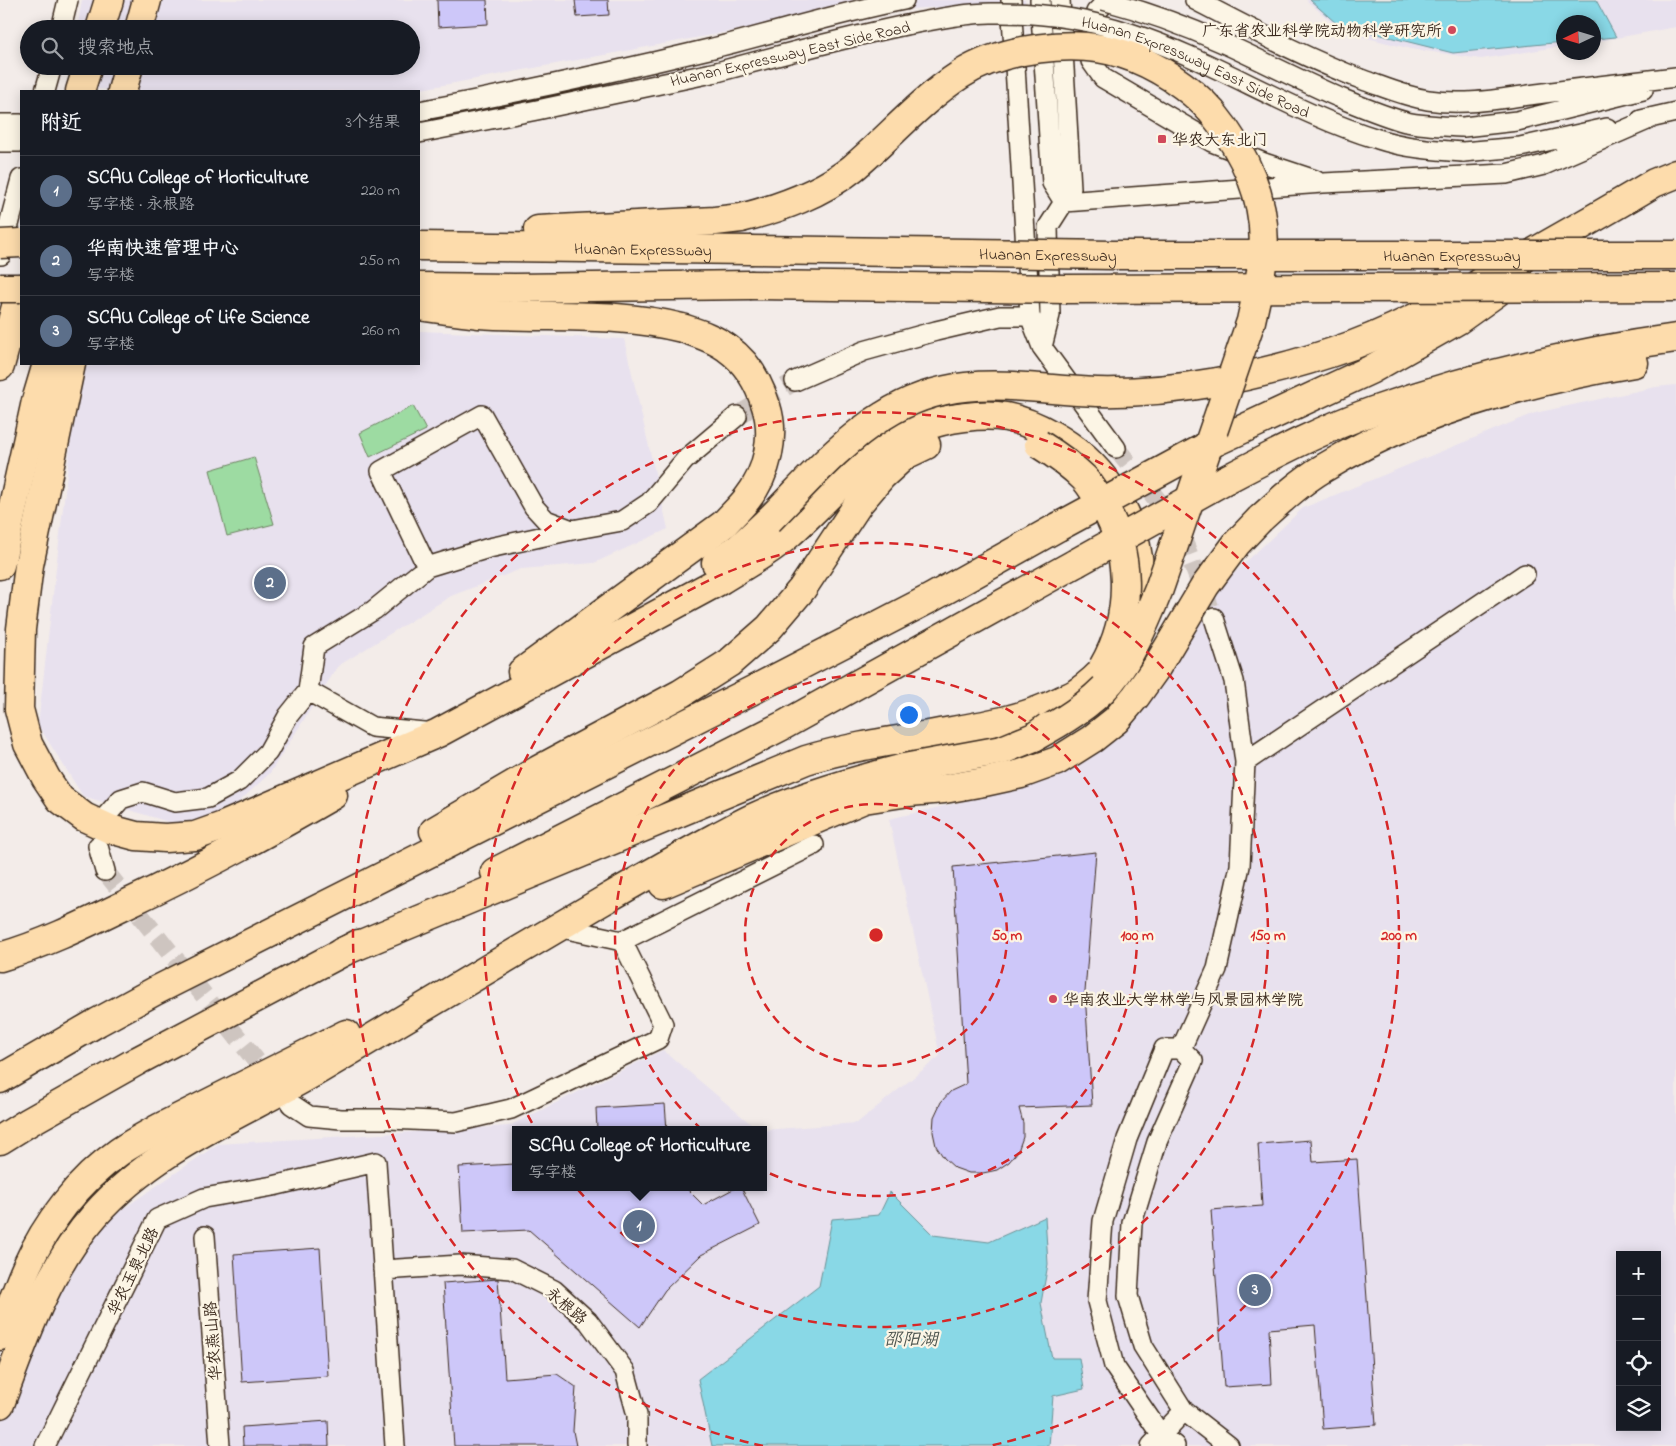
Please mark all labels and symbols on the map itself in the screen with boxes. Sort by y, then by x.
street label: Huanan Expressway East Side Road [1079,11,1313,126]
north arrow [1556,15,1601,60]
street label: Huanan Expressway East Side Road [668,16,913,94]
place label: 广东省农业科学院动物科学研究所 [1202,20,1442,44]
marker: 广东省农业科学院动物科学研究所 [1446,24,1458,36]
place label: 华农大东北门 [1172,129,1268,153]
marker: 华农大东北门 [1156,133,1168,145]
street label: Huanan Expressway [574,238,712,264]
street label: Huanan Expressway [979,243,1117,269]
street label: Huanan Expressway [1383,245,1521,269]
pin: 2 [254,564,286,602]
your location [896,702,922,728]
text: 50 m [992,925,1023,947]
text: 100 m [1120,925,1154,947]
text: 150 m [1250,925,1286,947]
text: 200 m [1380,925,1417,947]
centre of rings [867,926,885,944]
place label: 华南农业大学林学与风景园林学院 [1063,989,1303,1013]
marker: 华南农业大学林学与风景园林学院 [1047,993,1059,1005]
pin: 1 [623,1207,655,1245]
street label: 华农玉泉北路 [102,1223,166,1320]
pin: 3 [1239,1271,1271,1309]
street label: 永根路 [540,1282,592,1331]
street label: 华农燕山路 [199,1300,229,1382]
water label: 邵阳湖 [884,1328,940,1354]

